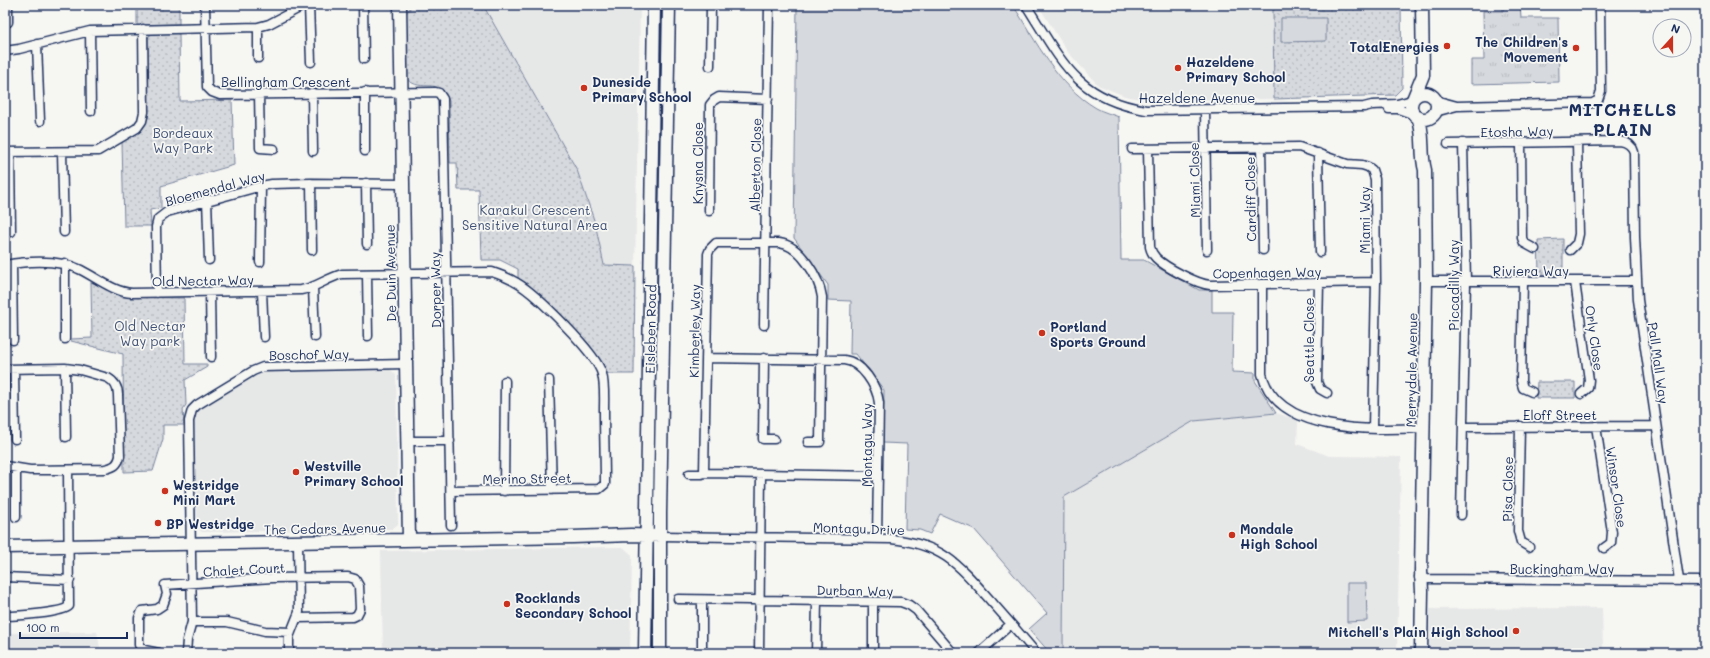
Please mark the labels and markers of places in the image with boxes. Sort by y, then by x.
place label: The Children's Movement [1475,33,1568,65]
place label: TotalEnergies [1349,38,1439,55]
marker: TotalEnergies [1442,41,1452,51]
marker: The Children's Movement [1571,43,1581,53]
place label: Hazeldene Primary School [1186,53,1286,86]
marker: Hazeldene Primary School [1173,63,1183,73]
place label: Duneside Primary School [592,73,692,106]
marker: Duneside Primary School [579,83,589,93]
place label: Portland Sports Ground [1050,318,1146,350]
marker: Portland Sports Ground [1037,328,1047,338]
place label: Westville Primary School [304,457,404,490]
marker: Westville Primary School [291,467,301,477]
place label: Westridge Mini Mart [173,476,239,508]
marker: Westridge Mini Mart [160,486,170,496]
place label: BP Westridge [166,515,255,532]
marker: BP Westridge [153,518,163,528]
place label: Mondale High School [1240,520,1318,552]
marker: Mondale High School [1227,530,1237,540]
place label: Rocklands Secondary School [515,589,631,622]
marker: Rocklands Secondary School [502,599,512,609]
place label: Mitchell's Plain High School [1328,623,1508,640]
marker: Mitchell's Plain High School [1511,626,1521,636]

